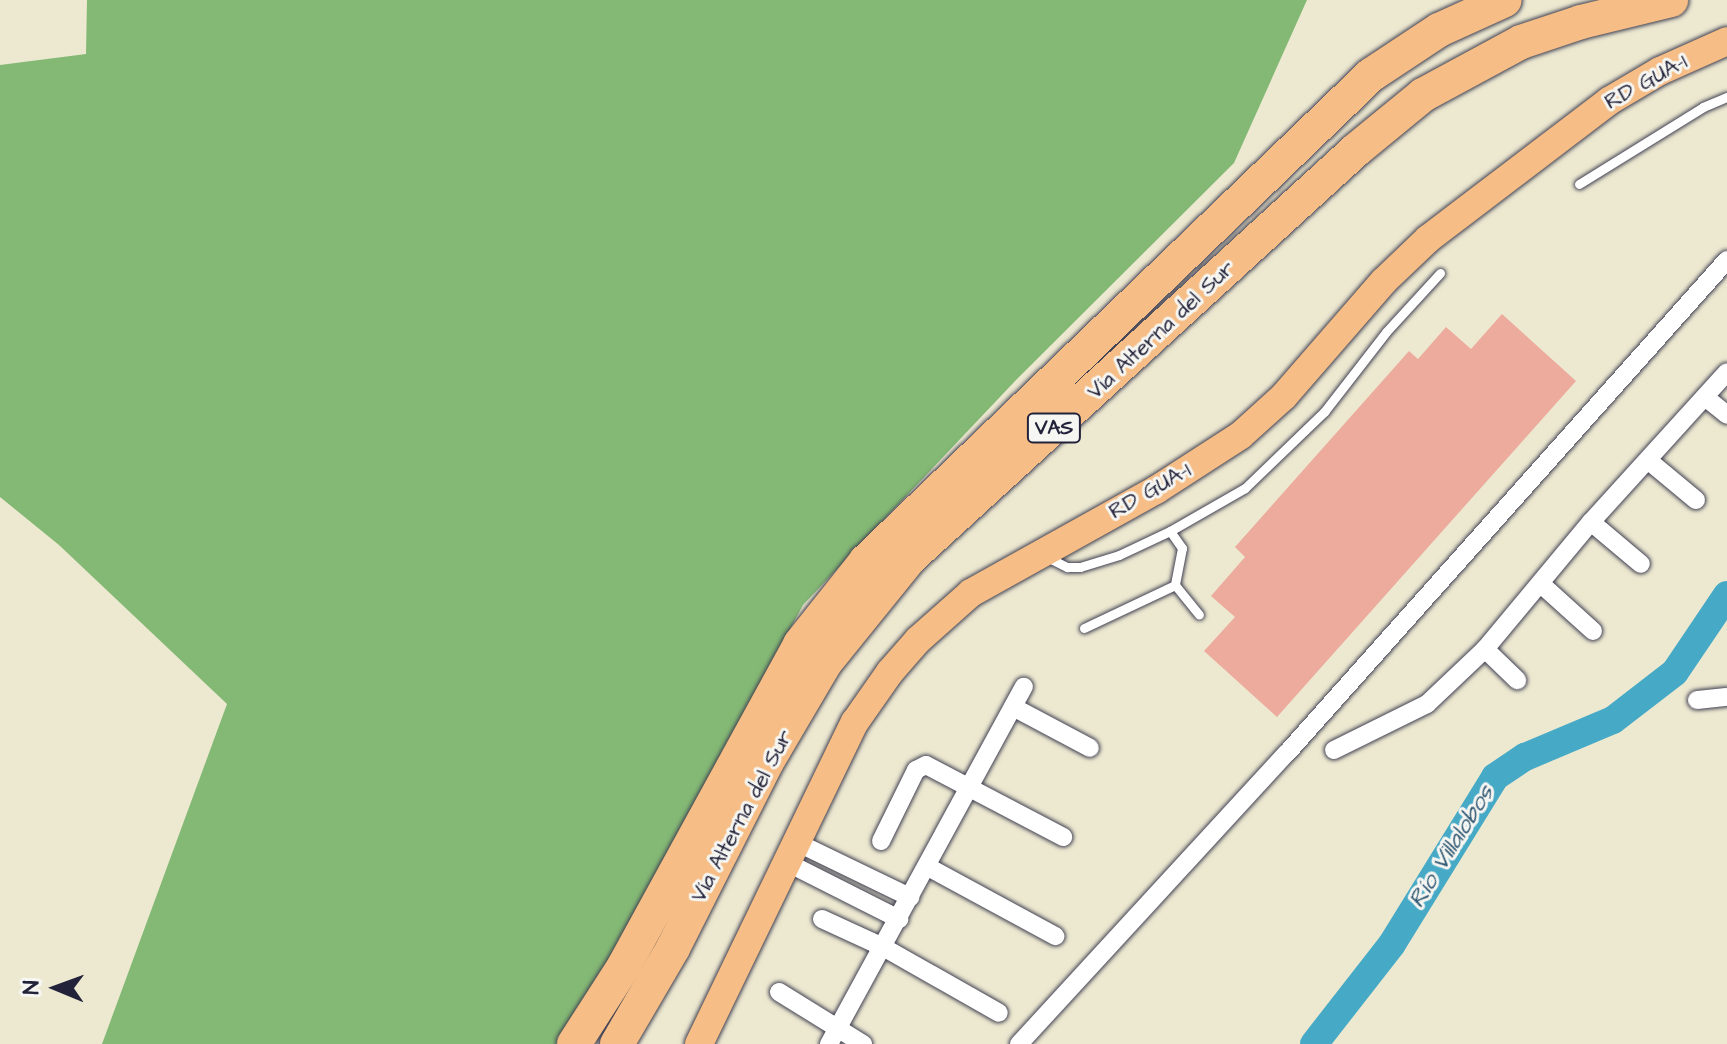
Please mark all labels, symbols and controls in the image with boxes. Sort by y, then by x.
street label: RD GUA-1 [1600,49,1692,115]
street label: Vía Alterna del Sur [1082,255,1240,405]
road number: VAS [1026,412,1082,444]
street label: RD GUA-1 [1104,457,1196,525]
street label: Vía Alterna del Sur [685,725,799,907]
water label: Río Villalobos [1403,781,1501,913]
north arrow [16,948,96,1028]
text: N [16,980,47,995]

